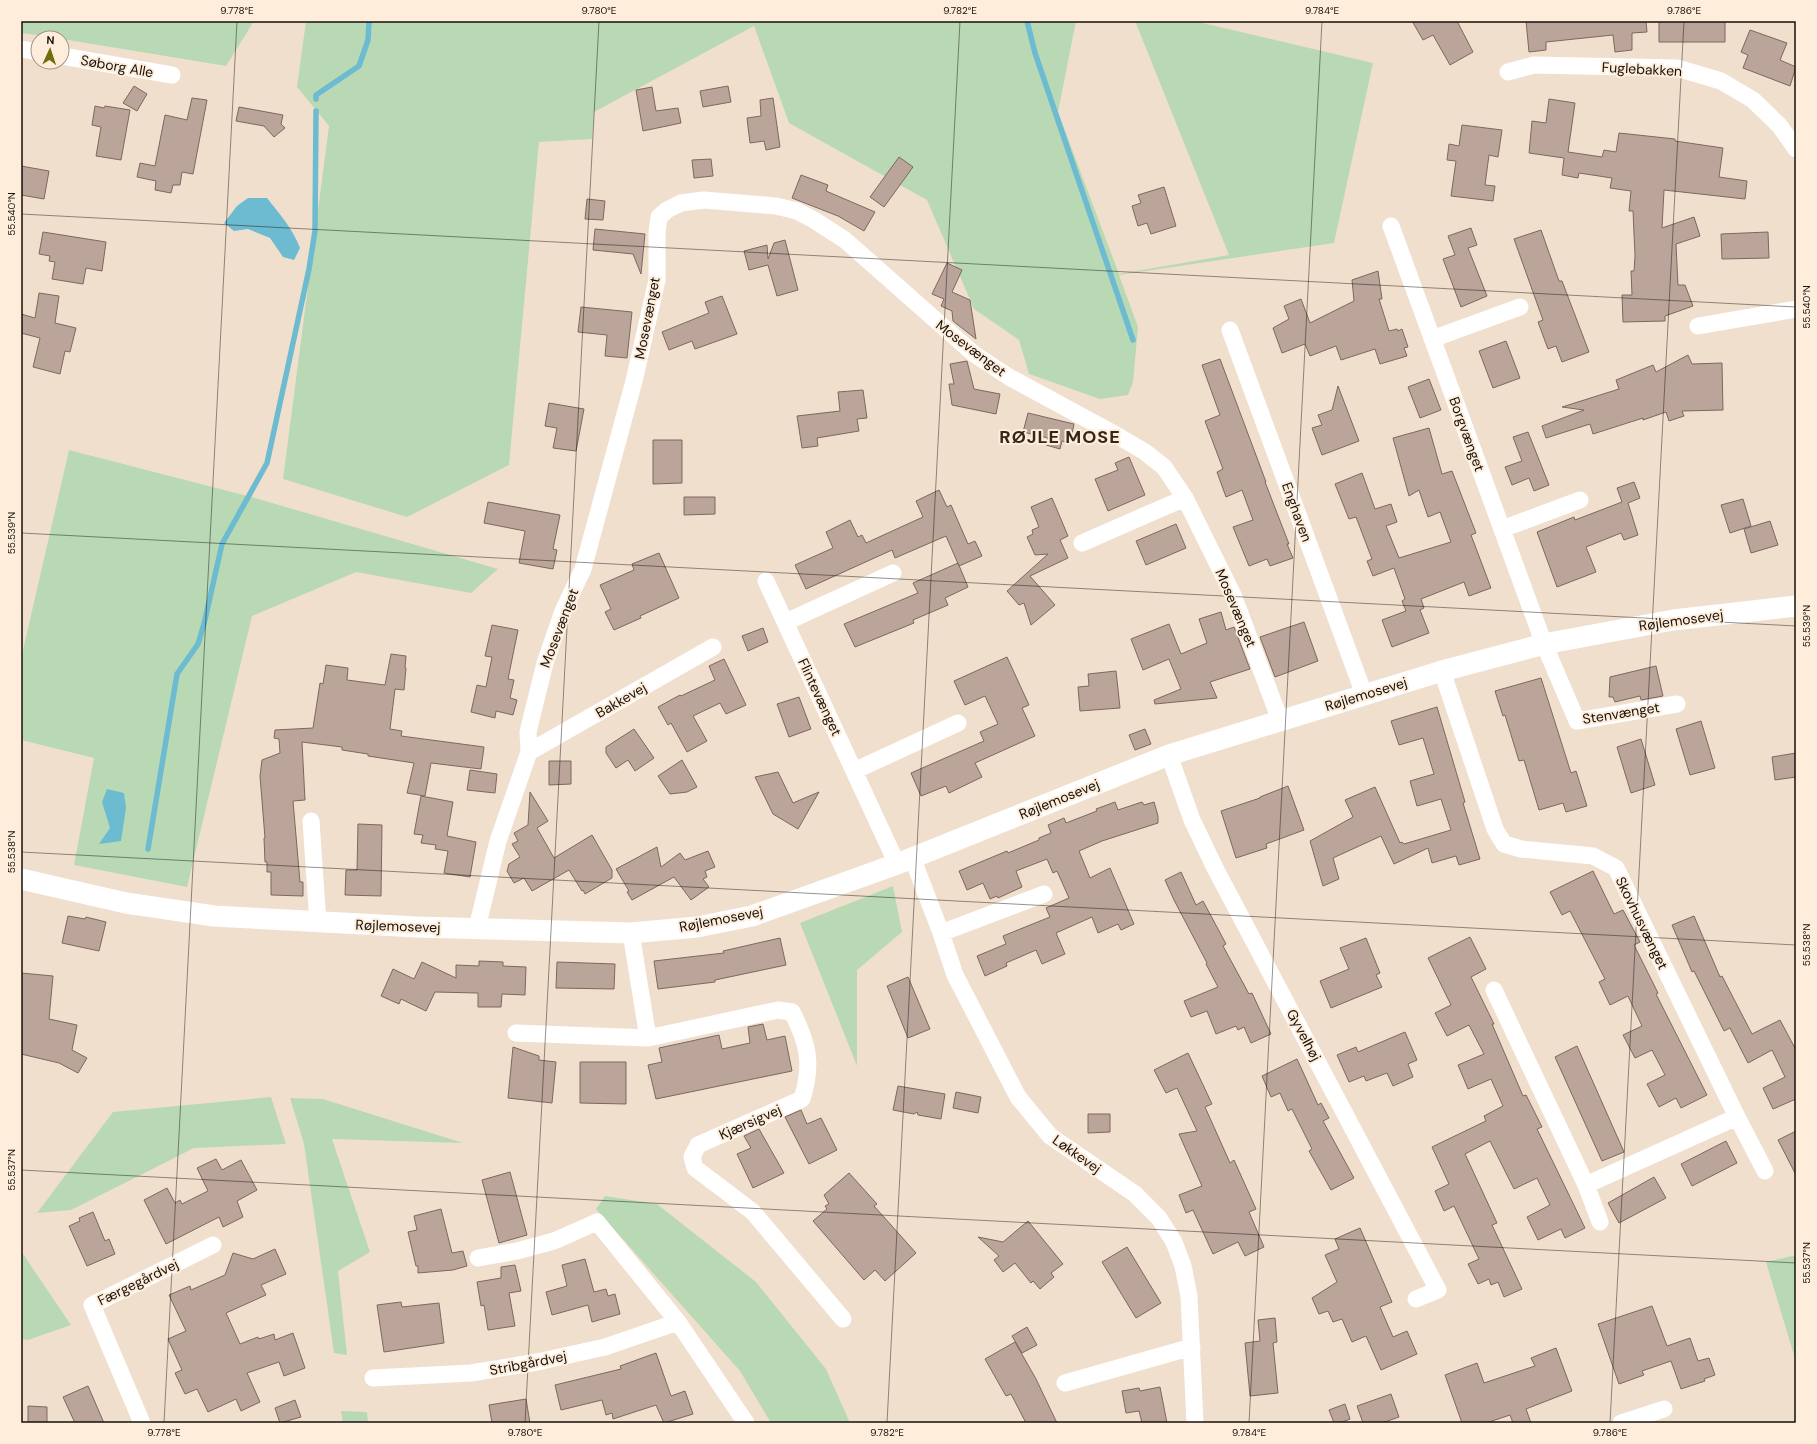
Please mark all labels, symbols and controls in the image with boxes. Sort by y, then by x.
text: 9.778°E [220,4,254,17]
text: 9.780°E [582,4,617,17]
text: 9.782°E [943,4,977,17]
text: 9.784°E [1305,4,1339,17]
text: 9.786°E [1667,4,1701,17]
north arrow [30,30,70,70]
text: N [46,33,55,47]
street label: Søborg Alle [79,51,155,81]
street label: Fuglebakken [1601,58,1683,80]
text: 55.540°N [5,192,18,236]
street label: Mosevænget [630,275,664,361]
text: 55.540°N [1800,285,1813,329]
street label: Mosevænget [932,316,1010,380]
street label: Borgvænget [1445,394,1489,474]
district label: RØJLE MOSE [999,425,1121,449]
street label: Enghaven [1278,480,1316,544]
text: 55.539°N [5,512,18,554]
street label: Mosevænget [1211,566,1261,650]
street label: Mosevænget [536,586,582,670]
street label: Røjlemosevej [1638,605,1724,635]
text: 55.539°N [1800,605,1813,647]
street label: Flintevænget [794,655,846,739]
street label: Røjlemosevej [1323,673,1409,715]
street label: Bakkevej [592,678,650,722]
street label: Stenvænget [1581,698,1661,728]
street label: Røjlemosevej [1016,775,1102,823]
text: 55.538°N [5,831,18,873]
street label: Skovhusvænget [1612,874,1672,972]
street label: Røjlemosevej [678,902,764,936]
street label: Røjlemosevej [355,916,441,936]
text: 55.538°N [1800,924,1813,966]
street label: Gyvelhøj [1283,1006,1325,1064]
street label: Kjærsigvej [716,1100,784,1144]
street label: Løkkevej [1049,1131,1105,1177]
text: 55.537°N [5,1149,18,1191]
text: 55.537°N [1800,1242,1813,1284]
street label: Færgegårdvej [95,1255,181,1309]
street label: Stribgårdvej [488,1347,568,1379]
text: 9.778°E [147,1426,181,1439]
text: 9.780°E [508,1426,543,1439]
text: 9.782°E [870,1426,904,1439]
text: 9.784°E [1232,1426,1266,1439]
text: 9.786°E [1593,1426,1627,1439]

